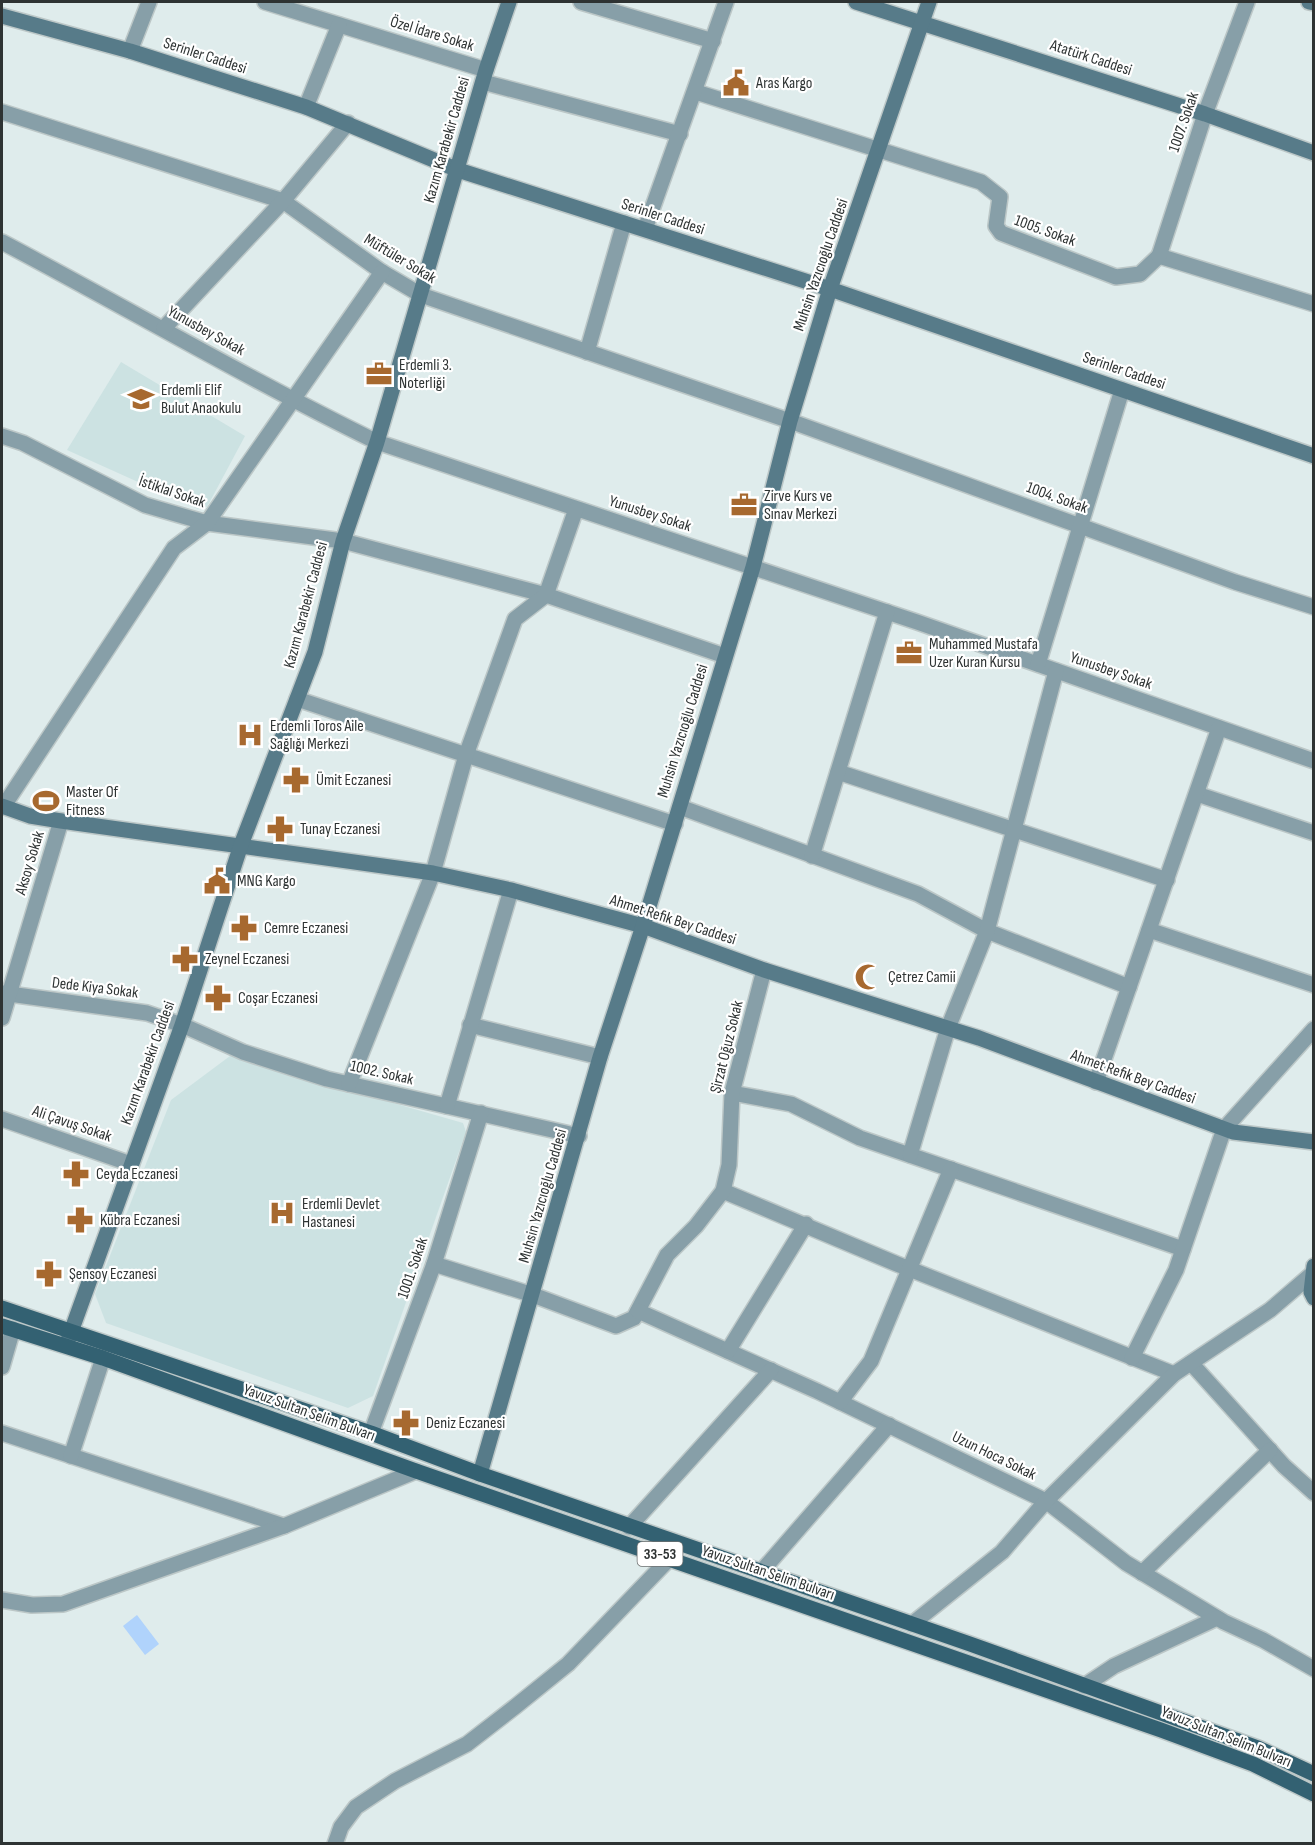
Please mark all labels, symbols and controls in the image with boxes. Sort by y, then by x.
street label: Özel İdare Sokak [388,12,476,56]
street label: Serinler Caddesi [161,34,249,78]
street label: Atatürk Caddesi [1047,36,1134,80]
public building icon: Aras Kargo [721,68,751,98]
place label: Aras Kargo [755,74,812,93]
street label: Kazım Karabekir Caddesi [420,75,474,205]
street label: 1007. Sokak [1165,89,1203,155]
street label: Serinler Caddesi [619,195,707,239]
street label: Muhsin Yazıcıoğlu Caddesi [789,196,853,334]
street label: 1005. Sokak [1012,211,1078,251]
street label: Müftüler Sokak [360,230,440,288]
street label: Yunusbey Sokak [164,302,248,360]
street label: Serinler Caddesi [1080,348,1168,394]
place label: Erdemli 3. Noterliği [399,356,452,393]
office icon: Erdemli 3. Noterliği [364,359,394,389]
place label: Erdemli Elif Bulut Anaokulu [161,381,241,418]
school or university icon: Erdemli Elif Bulut Anaokulu [126,384,156,414]
street label: İstiklal Sokak [136,472,208,512]
street label: 1004. Sokak [1024,478,1090,518]
place label: Zirve Kurs ve Sınav Merkezi [764,487,837,524]
office icon: Zirve Kurs ve Sınav Merkezi [729,490,759,520]
street label: Yunusbey Sokak [606,492,694,536]
street label: Kazım Karabekir Caddesi [280,540,332,670]
place label: Muhammed Mustafa Uzer Kuran Kursu [929,635,1038,672]
office icon: Muhammed Mustafa Uzer Kuran Kursu [894,638,924,668]
street label: Yunusbey Sokak [1067,648,1155,694]
street label: Muhsin Yazıcıoğlu Caddesi [654,662,712,800]
place label: Erdemli Toros Aile Sağlığı Merkezi [270,717,364,754]
hospital icon: Erdemli Toros Aile Sağlığı Merkezi [235,720,265,750]
pharmacy icon: Ümit Eczanesi [281,765,311,795]
place label: Ümit Eczanesi [316,771,391,790]
place label: Master Of Fitness [66,783,119,820]
sports icon: Master Of Fitness [31,786,61,816]
pharmacy icon: Tunay Eczanesi [265,814,295,844]
place label: Tunay Eczanesi [300,820,380,839]
street label: Aksoy Sokak [11,829,49,898]
public building icon: MNG Kargo [202,866,232,896]
place label: MNG Kargo [237,872,296,891]
street label: Ahmet Refik Bey Caddesi [607,890,739,949]
pharmacy icon: Cemre Eczanesi [229,913,259,943]
place label: Cemre Eczanesi [264,919,348,938]
pharmacy icon: Zeynel Eczanesi [170,944,200,974]
place label: Zeynel Eczanesi [205,950,289,969]
mosque icon: Çetrez Camii [853,962,883,992]
place label: Çetrez Camii [888,968,956,987]
street label: Dede Kiya Sokak [51,973,139,1003]
pharmacy icon: Coşar Eczanesi [203,983,233,1013]
place label: Coşar Eczanesi [238,989,318,1008]
street label: Kazım Karabekir Caddesi [117,999,179,1127]
street label: Şirzat Oğuz Sokak [706,999,748,1095]
street label: Ahmet Refik Bey Caddesi [1067,1045,1198,1108]
street label: 1002. Sokak [349,1057,415,1089]
street label: Ali Çavuş Sokak [29,1101,114,1146]
street label: Muhsin Yazıcıoğlu Caddesi [515,1127,571,1265]
pharmacy icon: Ceyda Eczanesi [61,1159,91,1189]
place label: Ceyda Eczanesi [96,1165,178,1184]
place label: Erdemli Devlet Hastanesi [302,1195,380,1232]
hospital icon: Erdemli Devlet Hastanesi [267,1198,297,1228]
pharmacy icon: Kübra Eczanesi [65,1205,95,1235]
place label: Kübra Eczanesi [100,1211,180,1230]
street label: 1001. Sokak [394,1235,432,1301]
pharmacy icon: Şensoy Eczanesi [34,1259,64,1289]
place label: Şensoy Eczanesi [69,1265,157,1284]
street label: Yavuz Sultan Selim Bulvarı [240,1380,378,1446]
pharmacy icon: Deniz Eczanesi [391,1408,421,1438]
place label: Deniz Eczanesi [426,1414,505,1433]
street label: Uzun Hoca Sokak [949,1427,1039,1485]
street label: Yavuz Sultan Selim Bulvarı [699,1541,837,1605]
road number: 33-53 [638,1542,682,1566]
street label: Yavuz Sultan Selim Bulvarı [1158,1702,1294,1772]

